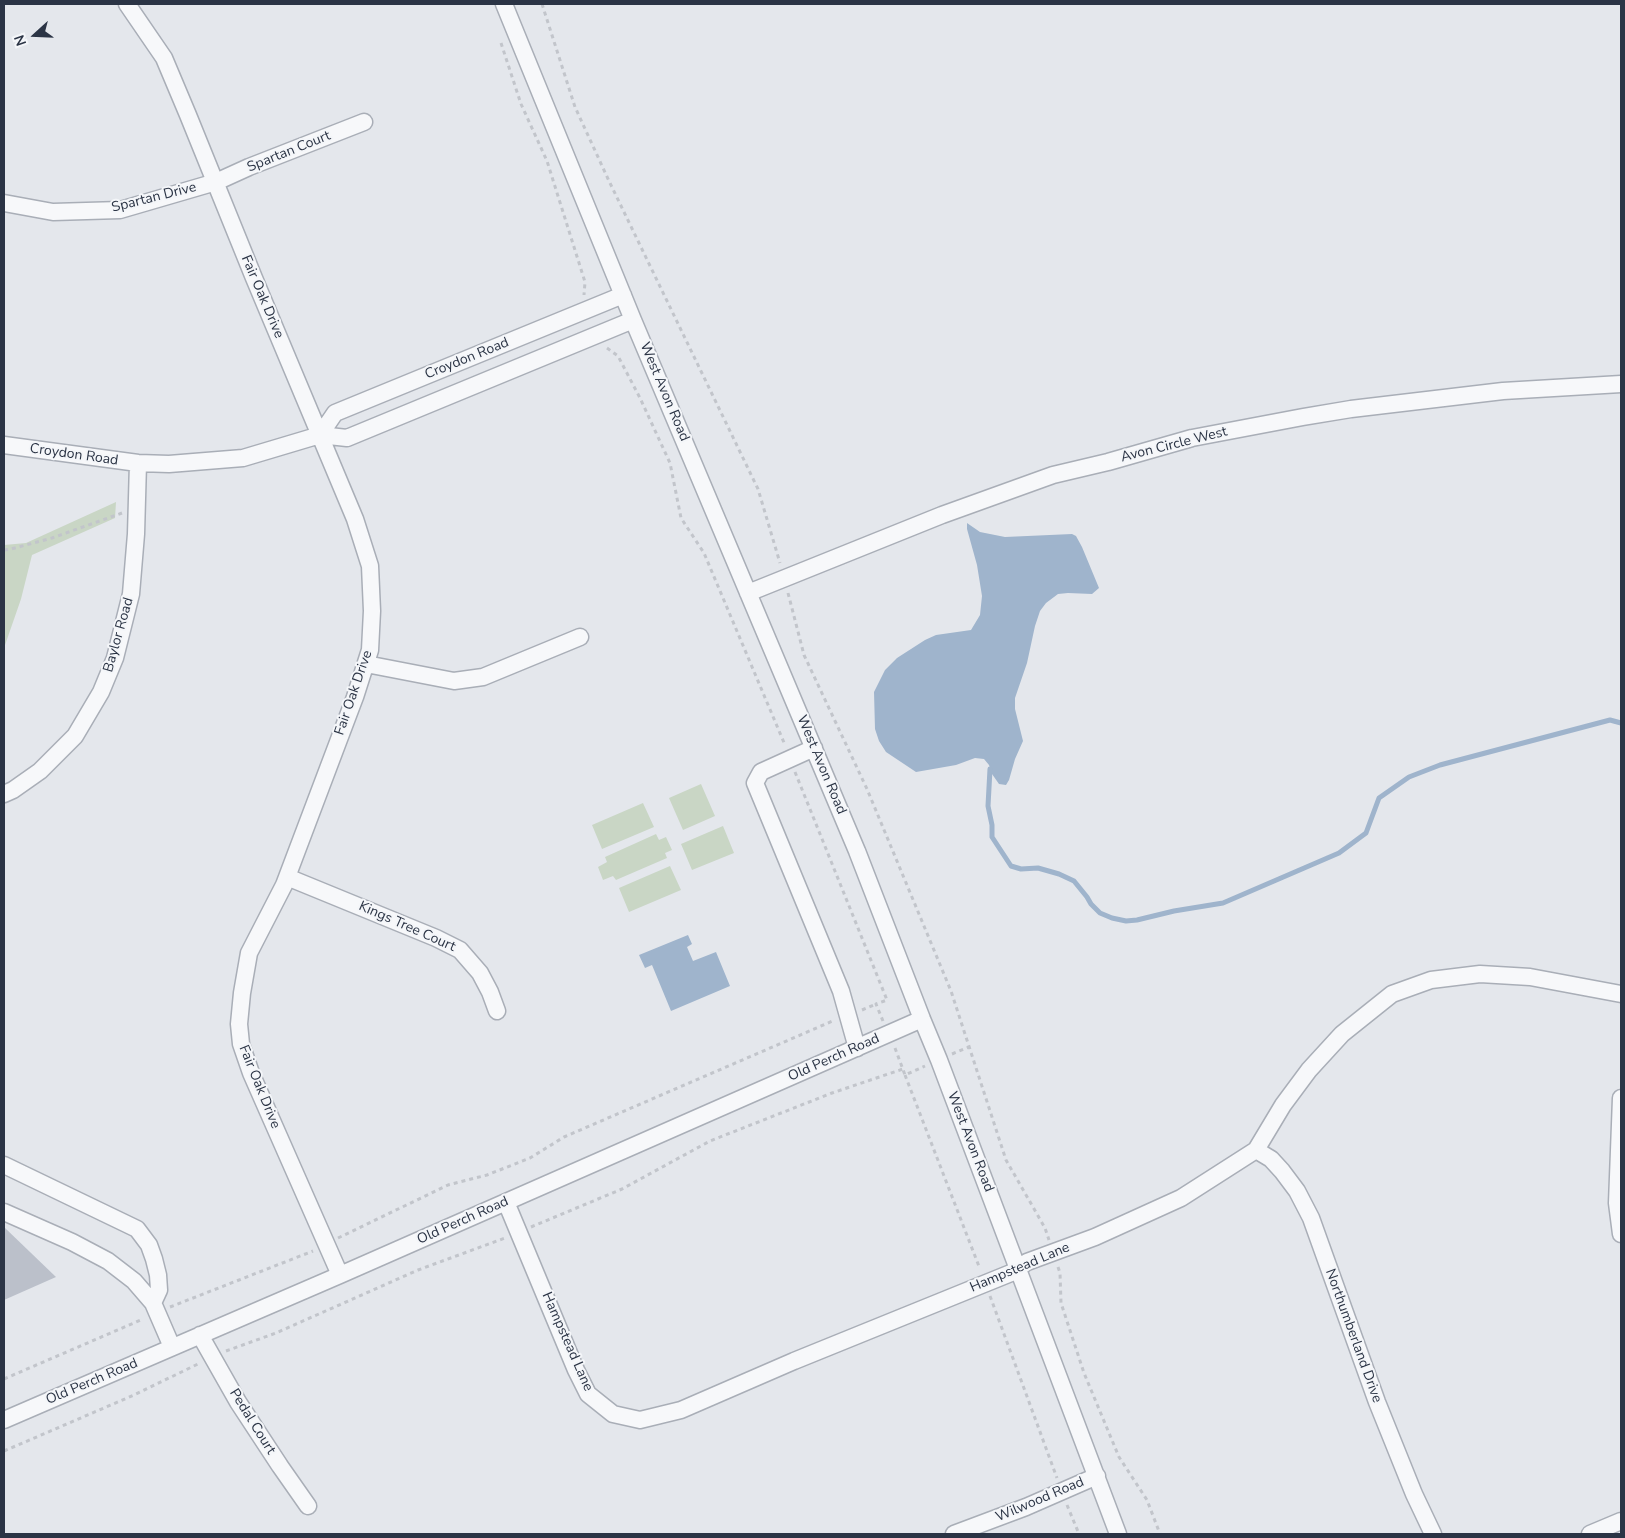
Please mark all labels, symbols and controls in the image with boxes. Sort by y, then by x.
north arrow [10,10,60,60]
text: N [10,32,31,48]
street label: Spartan Court [245,128,333,176]
street label: Spartan Drive [110,179,198,217]
street label: Fair Oak Drive [237,253,287,341]
street label: Croydon Road [423,335,511,383]
street label: West Avon Road [636,340,692,444]
street label: Avon Circle West [1119,424,1229,466]
street label: Croydon Road [29,440,119,470]
street label: Baylor Road [100,596,138,674]
street label: Fair Oak Drive [332,648,376,738]
street label: West Avon Road [793,713,849,817]
street label: Kings Tree Court [356,898,458,956]
street label: Old Perch Road [786,1030,882,1086]
street label: Fair Oak Drive [235,1043,283,1131]
street label: West Avon Road [943,1089,997,1195]
street label: Old Perch Road [415,1193,511,1249]
street label: Hampstead Lane [968,1239,1072,1297]
street label: Northumberland Drive [1321,1267,1385,1405]
street label: Hampstead Lane [538,1290,596,1394]
street label: Old Perch Road [44,1355,140,1409]
street label: Pedal Court [225,1386,279,1458]
street label: Wilwood Road [993,1474,1087,1526]

